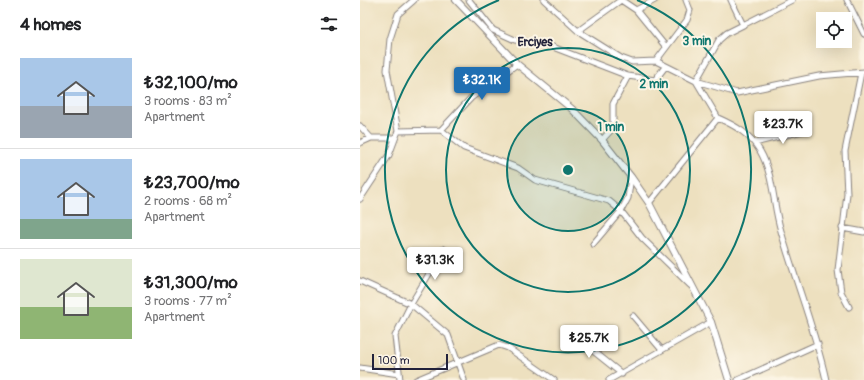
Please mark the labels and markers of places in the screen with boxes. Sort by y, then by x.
pin: ₺32.1K [449,67,515,101]
pin: ₺23.7K [750,111,816,145]
centre of rings [561,163,575,177]
pin: ₺31.3K [402,247,468,281]
pin: ₺25.7K [556,325,622,359]

